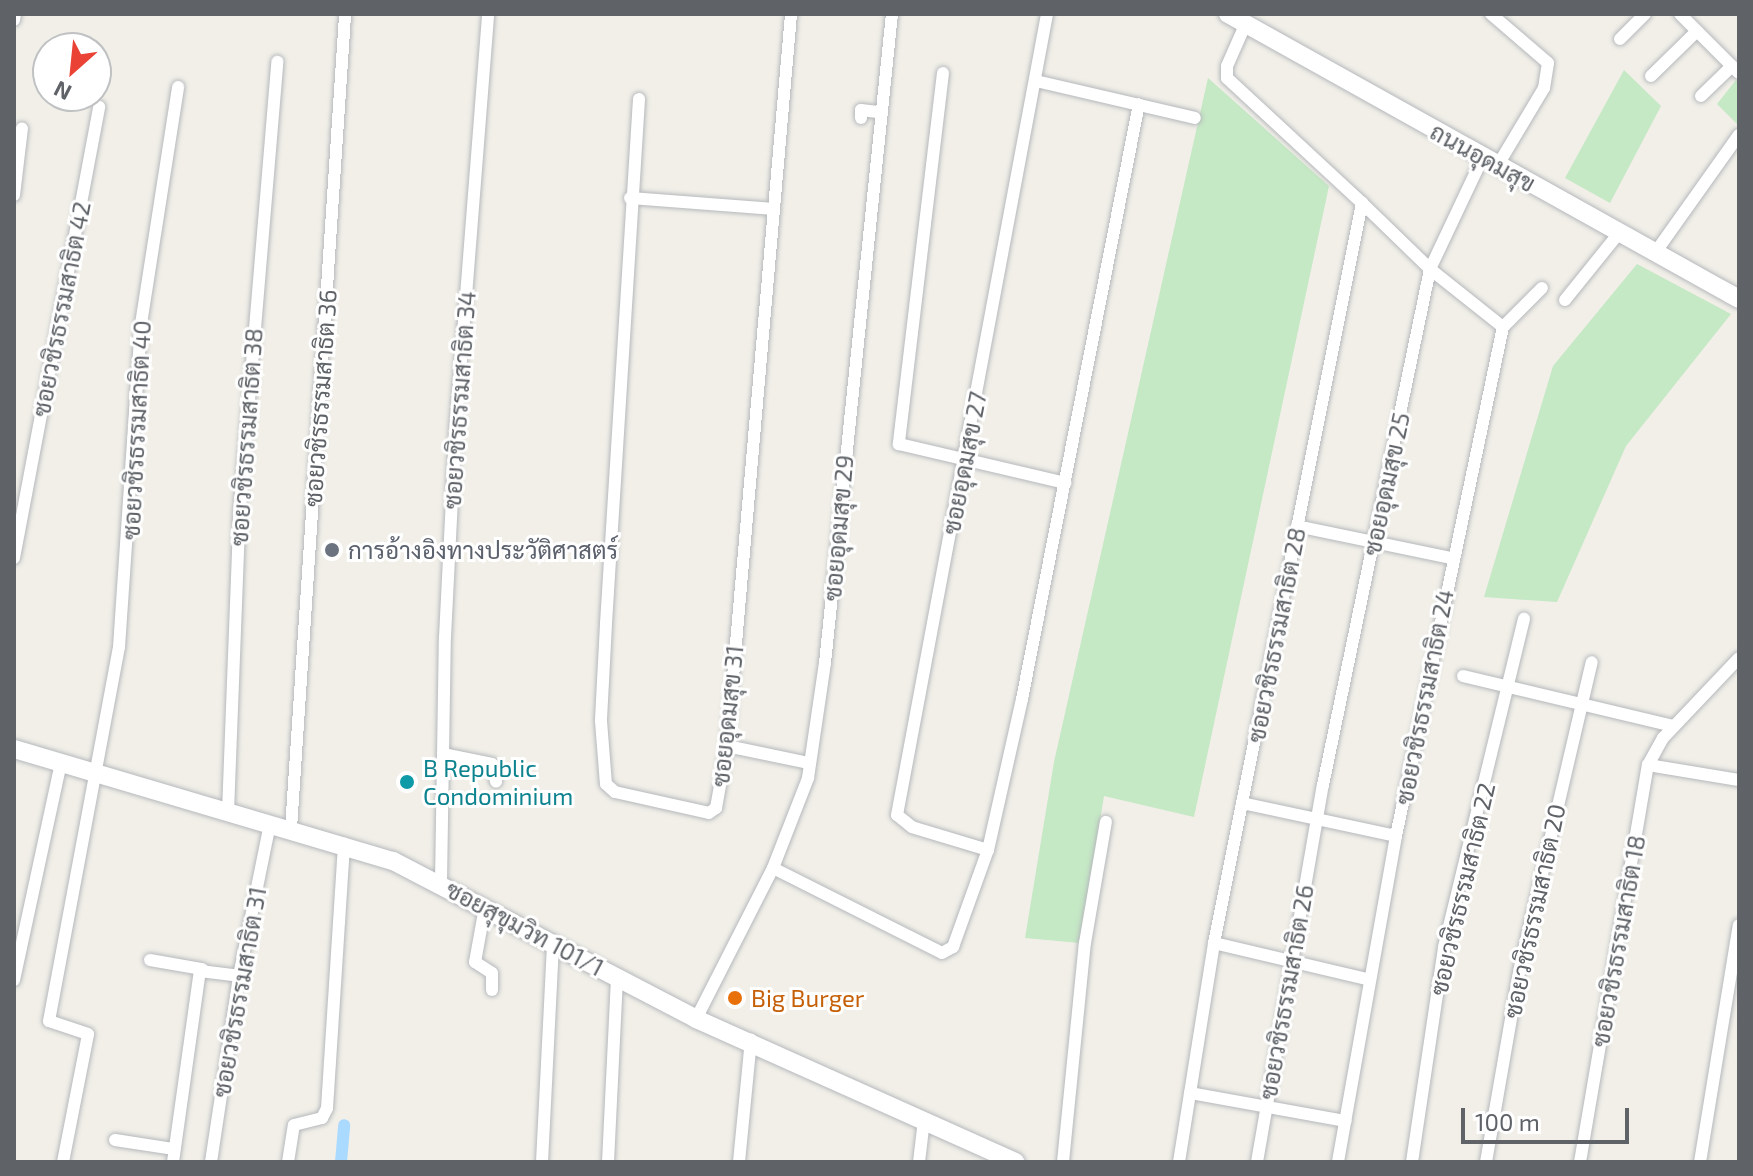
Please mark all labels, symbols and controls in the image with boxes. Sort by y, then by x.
north arrow [32,32,112,112]
text: N [49,76,75,107]
street label: ถนนอุดมสุข [1425,116,1541,198]
street label: ซอยวชิรธรรมสาธิต 42 [26,199,96,419]
street label: ซอยวชิรธรรมสาธิต 36 [298,288,342,508]
street label: ซอยวชิรธรรมสาธิต 34 [437,290,481,510]
street label: ซอยวชิรธรรมสาธิต 40 [116,320,156,540]
street label: ซอยวชิรธรรมสาธิต 38 [224,327,268,547]
street label: ซอยอุดมสุข 27 [936,389,992,537]
street label: ซอยอุดมสุข 25 [1357,410,1415,558]
street label: ซอยอุดมสุข 29 [817,454,859,602]
street label: ซอยวชิรธรรมสาธิต 28 [1241,525,1311,745]
place label: การอ้างอิงทางประวัติศาสตร์ [348,536,618,564]
marker: การอ้างอิงทางประวัติศาสตร์ [323,541,341,559]
street label: ซอยวชิรธรรมสาธิต 24 [1389,587,1459,807]
street label: ซอยอุดมสุข 31 [705,644,749,788]
place label: B Republic Condominium [423,754,573,810]
marker: B Republic Condominium [398,773,416,791]
street label: ซอยวชิรธรรมสาธิต 22 [1424,780,1500,998]
street label: ซอยวชิรธรรมสาธิต 20 [1497,801,1571,1021]
street label: ซอยวชิรธรรมสาธิต 18 [1585,833,1651,1049]
street label: ซอยสุขุมวิท 101/1 [441,874,609,982]
street label: ซอยวชิรธรรมสาธิต 26 [1253,882,1319,1102]
street label: ซอยวชิรธรรมสาธิต 31 [206,884,272,1100]
place label: Big Burger [751,984,864,1012]
marker: Big Burger [726,989,744,1007]
scale bar [1465,1092,1633,1142]
text: 100 m [1475,1107,1540,1136]

